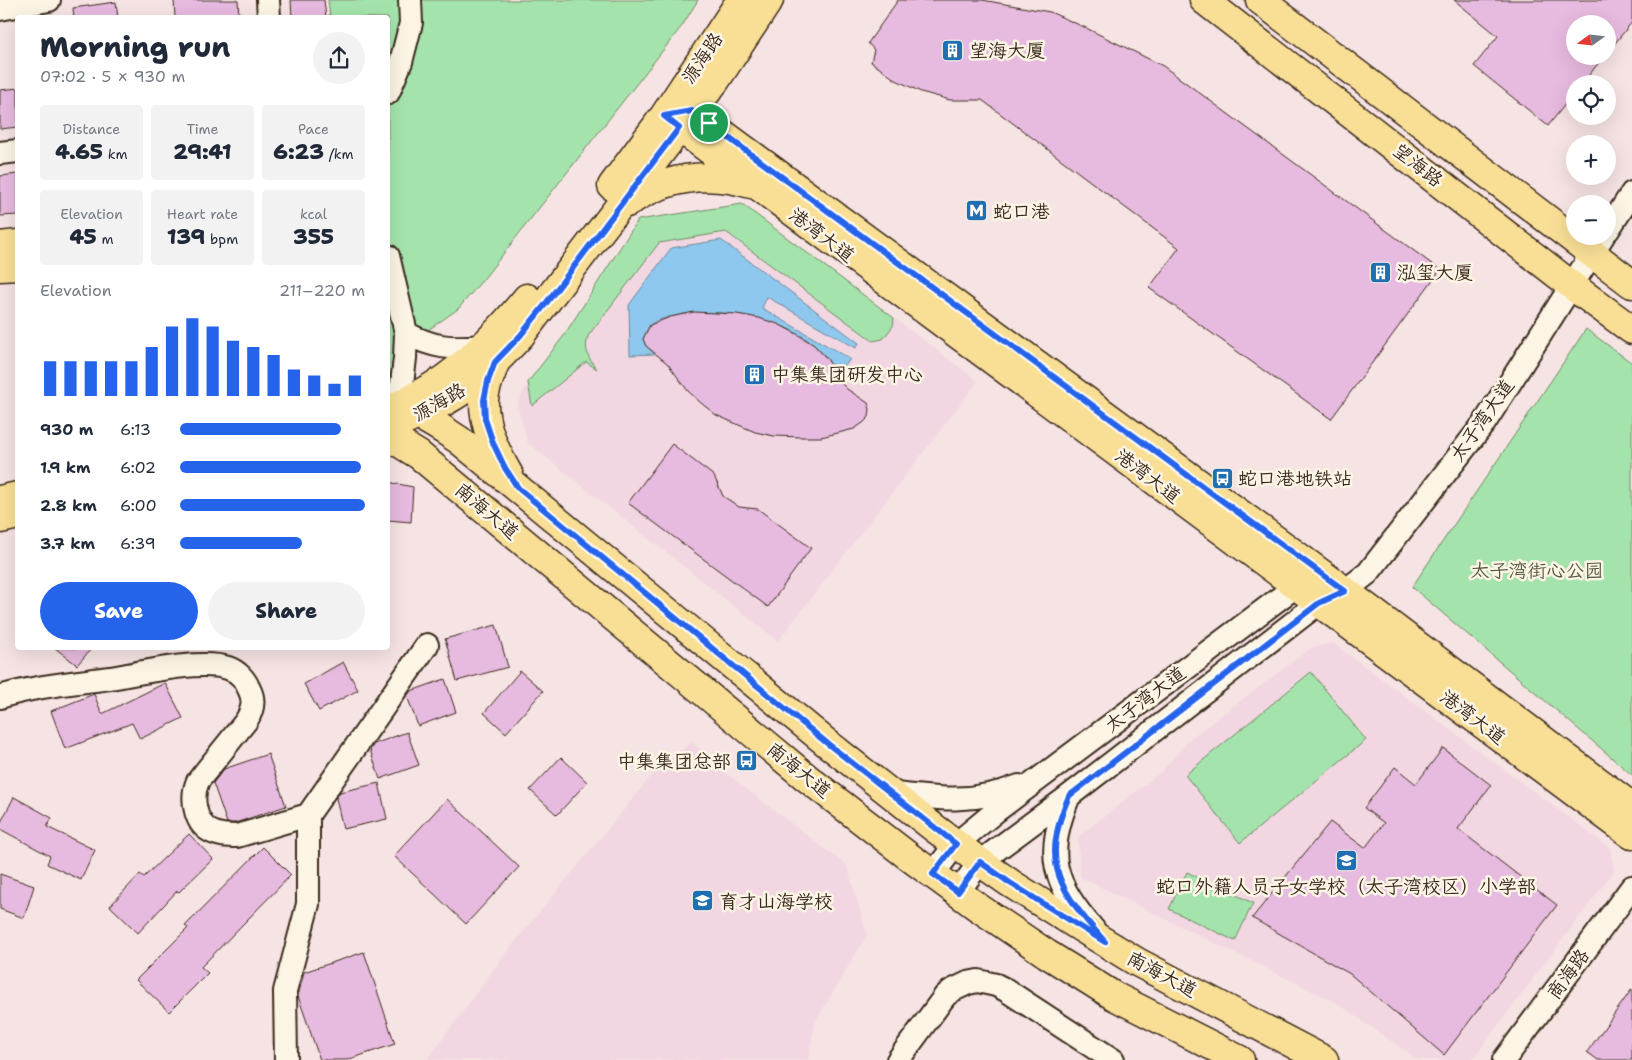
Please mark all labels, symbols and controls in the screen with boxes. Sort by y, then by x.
north arrow [1566,15,1616,65]
map controls [1566,15,1616,245]
street label: 源海路 [676,27,728,89]
text: Morning run [40,28,230,66]
button: share [313,32,365,84]
building icon: 望海大厦 [941,38,965,62]
place label: 望海大厦 [969,38,1045,63]
text: 07:02 · 5 × 930 m [40,66,185,87]
button: locate [1566,75,1616,125]
pin [688,102,730,144]
icon: arrive [695,109,723,137]
text: Distance [63,120,120,138]
text: Time [186,120,219,138]
text: Pace [298,120,329,138]
button: + [1566,135,1616,185]
text: 4.65 [55,138,103,166]
text: 29:41 [173,138,232,166]
text: 6:23 [273,138,324,166]
street label: 望海路 [1388,138,1448,192]
text: km [103,145,128,163]
text: /km [324,145,354,163]
button: − [1566,195,1616,245]
metro station icon: 蛇口港 [965,199,989,223]
place label: 蛇口港 [993,199,1050,224]
street label: 港湾大道 [784,202,860,268]
text: Elevation [60,205,123,223]
text: Heart rate [167,205,238,223]
text: kcal [300,205,327,223]
text: 45 [69,223,97,251]
text: 139 [167,223,205,251]
text: 355 [293,223,334,251]
text: m [97,230,114,248]
text: bpm [205,230,238,248]
building icon: 泓玺大厦 [1369,260,1393,284]
place label: 泓玺大厦 [1397,260,1473,285]
text: Elevation [40,280,112,301]
text: 211–220 m [279,280,365,301]
building icon: 中集集团研发中心 [743,362,767,386]
place label: 中集集团研发中心 [771,362,923,387]
street label: 太子湾大道 [1445,374,1519,466]
street label: 源海路 [408,377,470,427]
text: 930 m [40,419,93,440]
text: 6:13 [120,419,151,440]
street label: 港湾大道 [1110,443,1186,509]
text: 1.9 km [40,457,91,478]
text: 6:02 [120,457,156,478]
bus stop icon: 蛇口港地铁站 [1210,466,1234,490]
place label: 蛇口港地铁站 [1238,466,1352,491]
street label: 南海大道 [450,477,524,545]
text: 2.8 km [40,495,97,516]
text: 6:00 [120,495,157,516]
text: 3.7 km [40,533,95,554]
text: 6:39 [120,533,156,554]
park label: 太子湾街心公园 [1470,558,1604,583]
button: Save [40,582,198,640]
button: Share [208,582,365,640]
street label: 太子湾大道 [1100,660,1190,738]
street label: 港湾大道 [1435,684,1511,750]
street label: 南海大道 [762,736,836,804]
place label: 中集集团总部 [617,749,731,774]
bus stop icon: 中集集团总部 [735,749,759,773]
school or university icon: 蛇口外籍人员子女学校（太子湾校区）小学部 [1334,848,1358,872]
place label: 蛇口外籍人员子女学校（太子湾校区）小学部 [1156,874,1536,899]
school or university icon: 育才山海学校 [691,889,715,913]
place label: 育才山海学校 [719,889,833,914]
street label: 商海路 [1541,944,1595,1004]
street label: 南海大道 [1123,945,1201,1003]

